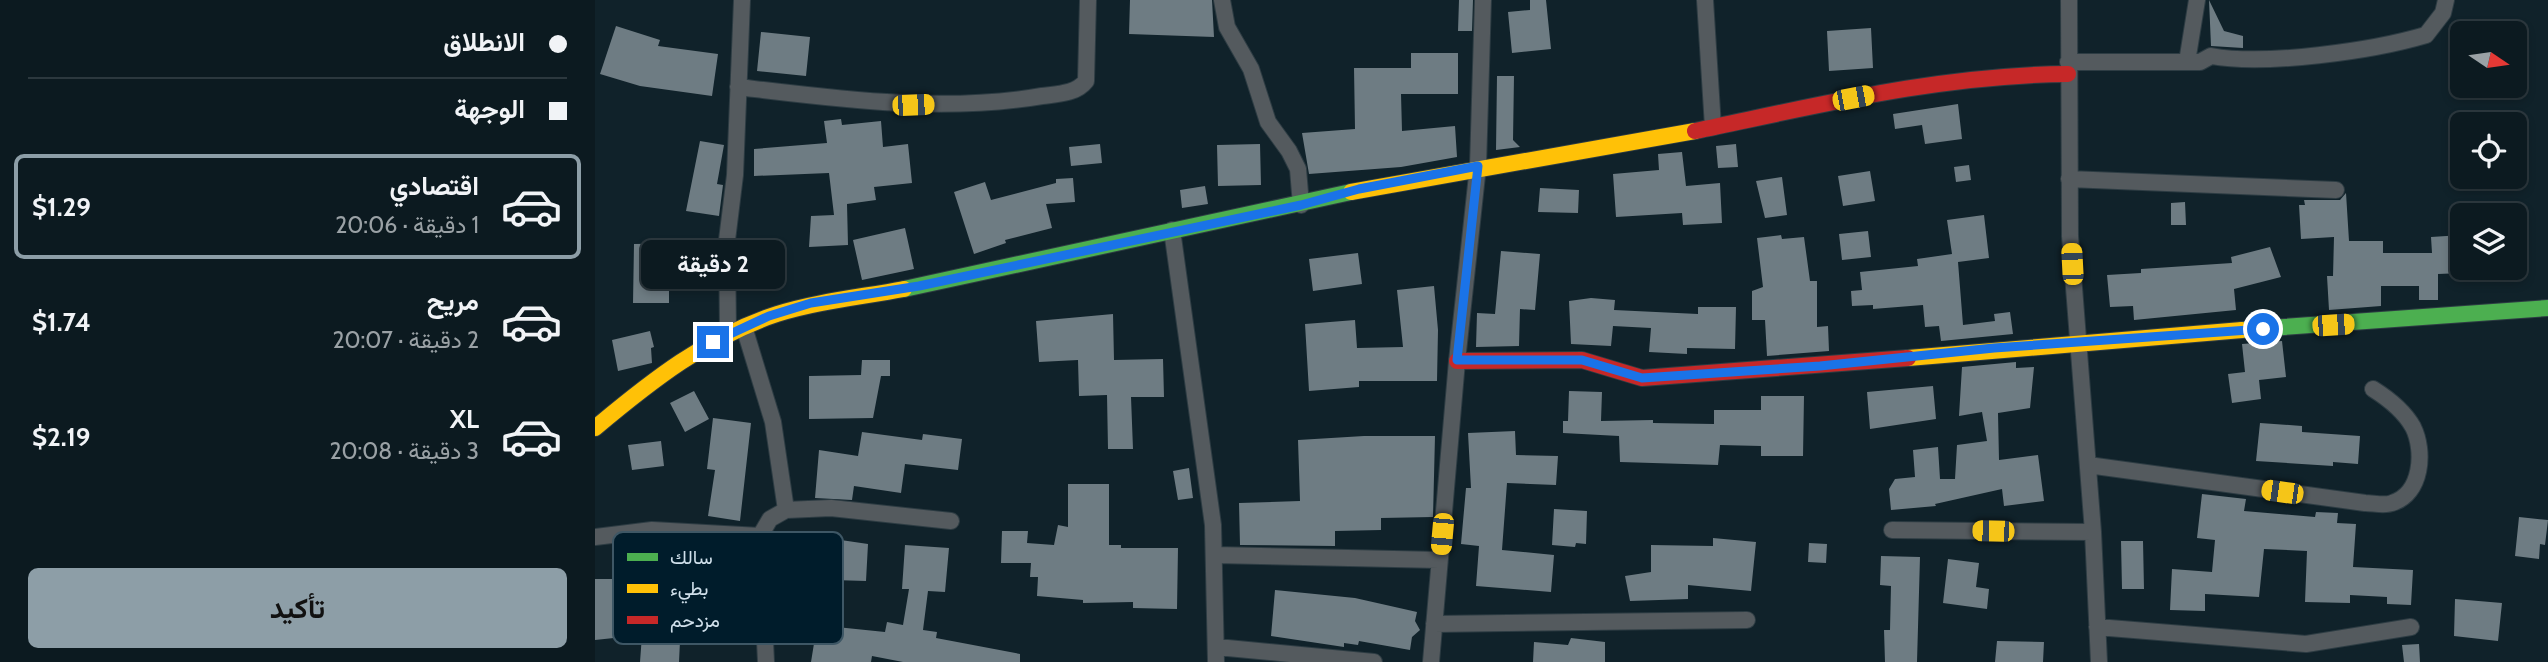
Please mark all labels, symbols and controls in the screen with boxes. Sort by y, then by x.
north arrow [2450,21,2527,98]
map controls [2450,21,2527,280]
text: الانطلاق [443,26,525,58]
car [1831,84,1876,112]
text: الوجهة [454,93,525,125]
car [892,94,935,116]
button: locate [2450,112,2527,189]
text: اقتصادي [390,170,479,202]
icon: car [500,175,563,238]
text: $1.29 [32,191,91,223]
button: layers [2450,203,2527,280]
text: 1 دقيقة · 20:06 [335,211,479,239]
callout: 2 دقيقة [641,240,785,290]
car [2061,242,2084,286]
text: 2 دقيقة [677,250,749,278]
text: مريح [427,285,479,317]
icon: car [500,290,563,353]
text: $1.74 [32,306,91,338]
route start [2247,313,2279,345]
car [2312,313,2355,337]
text: 2 دقيقة · 20:07 [332,326,479,354]
route end [697,326,729,358]
text: XL [450,403,479,435]
icon: car [500,405,563,468]
text: $2.19 [32,421,90,453]
text: 3 دقيقة · 20:08 [329,437,479,465]
car [2260,479,2305,505]
car [1430,512,1455,556]
car [1972,520,2015,542]
legend [613,532,843,644]
text: سالك [670,546,713,569]
button: تأكيد [28,568,567,648]
text: بطيء [670,577,708,604]
text: مزدحم [670,609,720,633]

